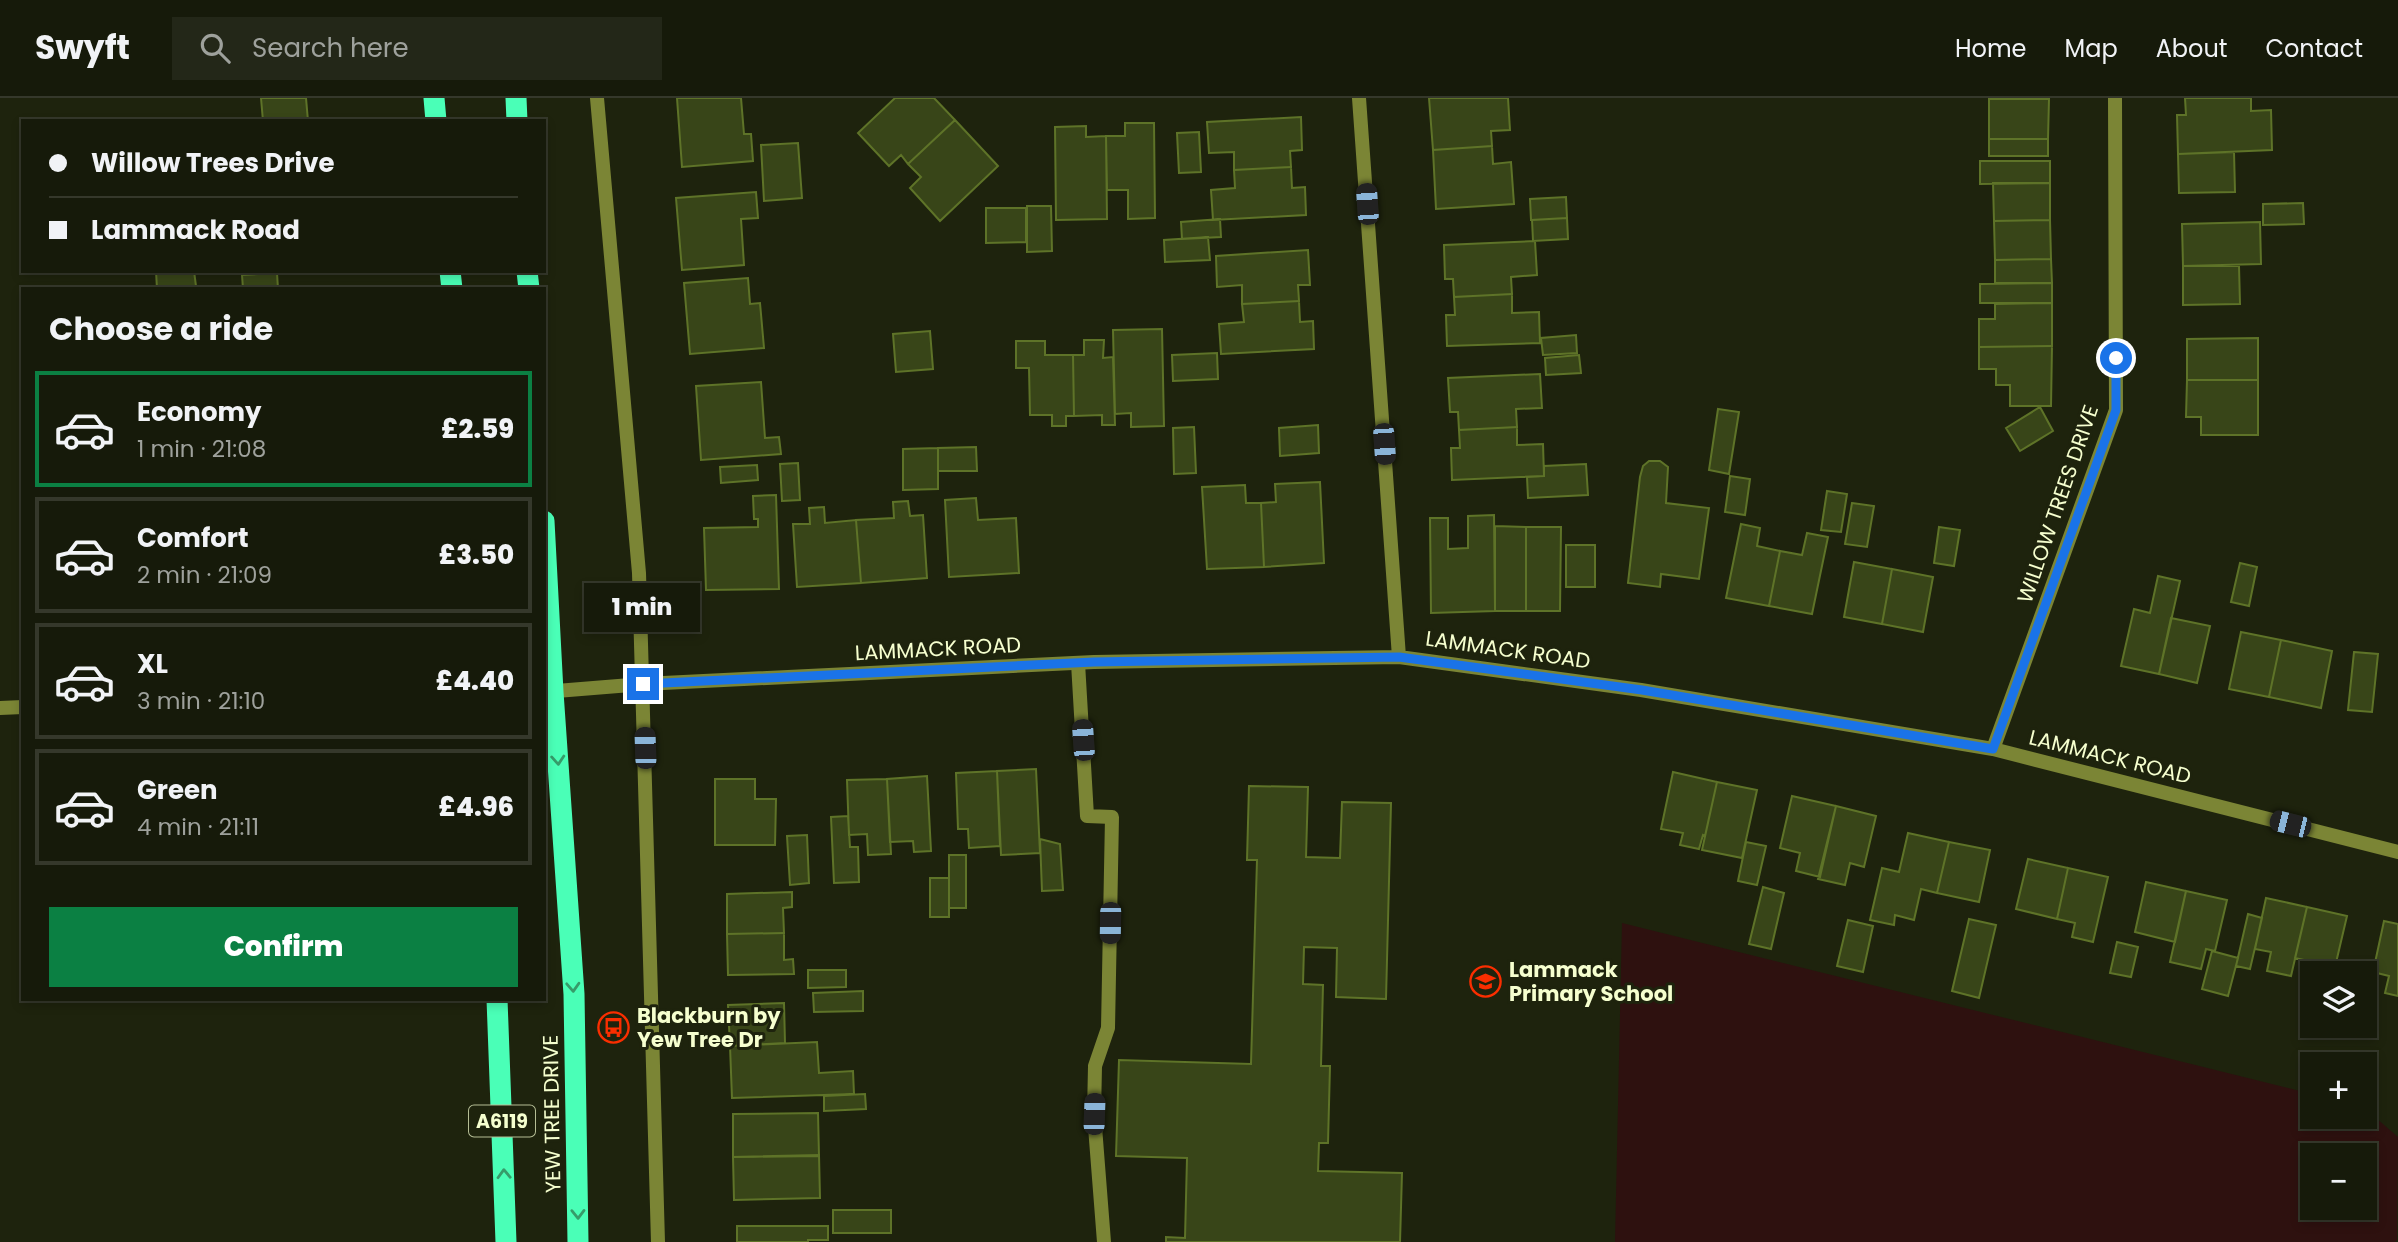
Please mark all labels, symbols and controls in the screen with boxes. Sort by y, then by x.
search box [172,17,662,80]
text: Swyft [35,24,130,71]
icon: search [196,29,234,67]
text: Search here [252,30,409,66]
text: Home [1955,32,2027,65]
text: Map [2065,32,2118,65]
text: About [2156,32,2227,65]
text: Contact [2265,32,2363,65]
text: Willow Trees Drive [91,145,335,181]
car [1356,182,1379,226]
text: Lammack Road [91,212,300,248]
text: Choose a ride [49,306,273,351]
route start [2100,342,2132,374]
text: Economy [137,394,261,430]
icon: car [53,398,116,461]
street label: WILLOW TREES DRIVE [2010,401,2105,607]
text: £2.59 [441,411,514,447]
car [1373,422,1396,466]
text: 1 min · 21:08 [137,433,266,465]
text: Comfort [137,520,249,556]
icon: car [53,524,116,587]
text: £3.50 [439,537,514,573]
text: 2 min · 21:09 [137,559,272,591]
callout: 1 min [585,582,701,632]
text: 1 min [612,591,672,623]
street label: LAMMACK ROAD [1424,624,1592,675]
street label: LAMMACK ROAD [854,630,1022,667]
text: XL [137,646,168,682]
icon: car [53,650,116,713]
text: £4.40 [436,663,514,699]
route end [627,668,659,700]
text: 3 min · 21:10 [137,685,265,717]
car [1072,718,1095,762]
street label: LAMMACK ROAD [2026,722,2194,791]
car [634,727,657,769]
one-way arrow [550,754,565,765]
text: Green [137,772,218,808]
icon: car [53,776,116,839]
text: £4.96 [438,789,514,825]
car [2268,809,2313,839]
text: 4 min · 21:11 [137,811,259,843]
car [1100,902,1121,944]
button: Confirm [49,907,518,987]
place label: Lammack Primary School [1509,955,1673,1008]
map controls [2300,961,2377,1220]
button: layers [2300,961,2377,1038]
school or university icon: Lammack Primary School [1469,965,1503,999]
one-way arrow [566,981,581,992]
place label: Blackburn by Yew Tree Dr [637,1001,781,1054]
bus stop icon: Blackburn by Yew Tree Dr [597,1011,631,1045]
street label: YEW TREE DRIVE [536,1035,567,1193]
button: + [2300,1052,2377,1129]
car [1083,1093,1106,1135]
road number: A6119 [469,1105,535,1136]
button: − [2300,1143,2377,1220]
one-way arrow [497,1168,512,1179]
one-way arrow [570,1209,586,1220]

